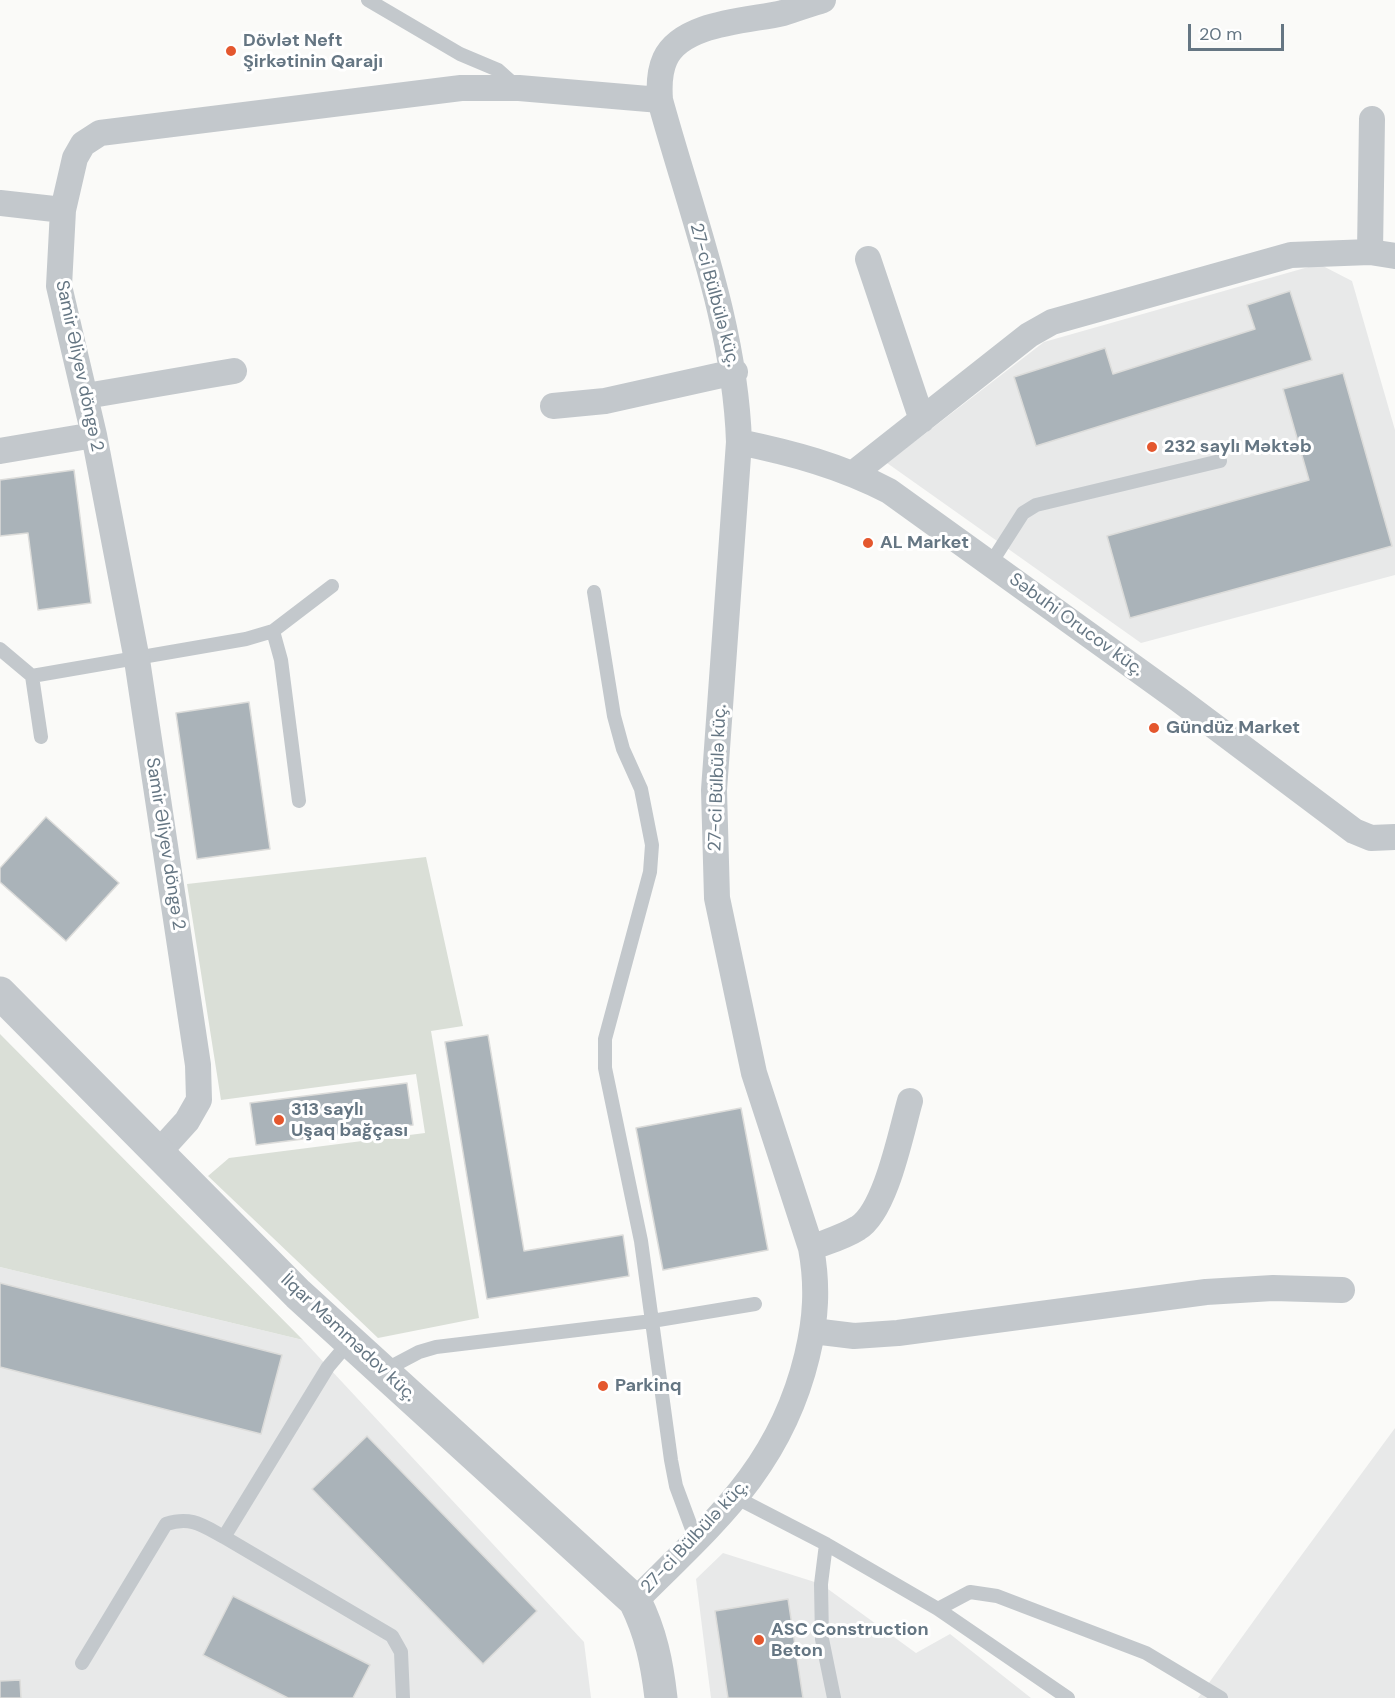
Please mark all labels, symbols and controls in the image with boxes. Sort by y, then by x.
scale bar [1191,12,1287,50]
text: 20 m [1199,22,1242,46]
place label: Dövlət Neft Şirkətinin Qarajı [243,30,383,72]
marker: Dövlət Neft Şirkətinin Qarajı [224,44,238,58]
street label: 27-ci Bülbülə küç. [685,221,743,369]
street label: Samir Əliyev döngə 2 [50,278,108,454]
place label: 232 saylı Məktəb [1164,436,1312,458]
marker: 232 saylı Məktəb [1145,440,1159,454]
place label: AL Market [880,532,969,554]
marker: AL Market [861,536,875,550]
street label: Səbuhi Orucov küç. [1005,569,1147,681]
street label: 27-ci Bülbülə küç. [705,704,731,852]
place label: Gündüz Market [1166,717,1300,739]
marker: Gündüz Market [1147,721,1161,735]
street label: Samir Əliyev döngə 2 [141,756,189,932]
place label: 313 saylı Uşaq bağçası [291,1099,408,1142]
marker: 313 saylı Uşaq bağçası [272,1113,286,1127]
street label: İlqar Məmmədov küç. [276,1270,420,1406]
place label: Parkinq [615,1375,682,1397]
marker: Parkinq [596,1379,610,1393]
street label: 27-ci Bülbülə küç. [637,1476,753,1598]
place label: ASC Construction Beton [771,1619,929,1662]
marker: ASC Construction Beton [752,1633,766,1647]

